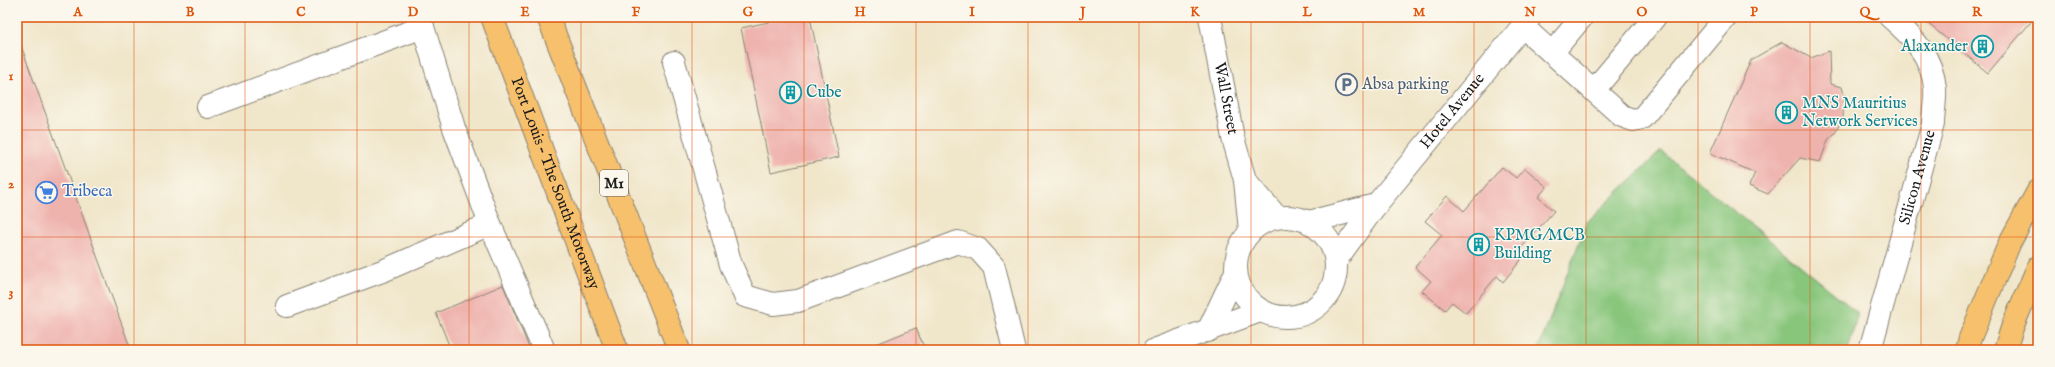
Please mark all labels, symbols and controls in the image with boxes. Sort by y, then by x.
text: A [73,4,84,21]
text: B [186,4,195,21]
text: C [296,4,306,21]
text: D [408,4,419,21]
text: E [520,4,530,21]
text: F [632,4,641,21]
text: G [743,4,754,21]
text: H [854,4,866,21]
text: I [969,4,975,21]
text: J [1078,4,1086,21]
text: K [1190,4,1200,21]
text: L [1301,4,1312,21]
text: M [1413,4,1426,21]
text: N [1523,4,1536,21]
text: O [1637,4,1648,21]
text: P [1750,4,1758,21]
text: Q [1860,4,1880,21]
text: R [1972,4,1983,21]
building icon: Alaxander [1970,34,1996,60]
place label: Alaxander [1900,37,1968,57]
street label: Wall Street [1209,61,1242,137]
text: 1 [9,68,14,85]
street label: Hotel Avenue [1416,70,1489,153]
parking icon: Absa parking [1333,72,1359,98]
street label: Port Louis – The South Motorway [506,75,604,293]
place label: Absa parking [1361,75,1449,95]
building icon: Cube [777,80,803,106]
place label: Cube [806,83,842,103]
place label: MNS Mauritius Network Services [1802,94,1918,132]
building icon: MNS Mauritius Network Services [1773,100,1799,126]
street label: Silicon Avenue [1895,128,1941,227]
road number: M1 [600,170,628,196]
text: 2 [8,176,14,193]
supermarket icon: Tribeca [33,179,59,205]
place label: Tribeca [62,182,112,202]
place label: KPMG/MCB Building [1494,226,1585,264]
building icon: KPMG/MCB Building [1466,232,1492,258]
text: 3 [9,284,14,301]

